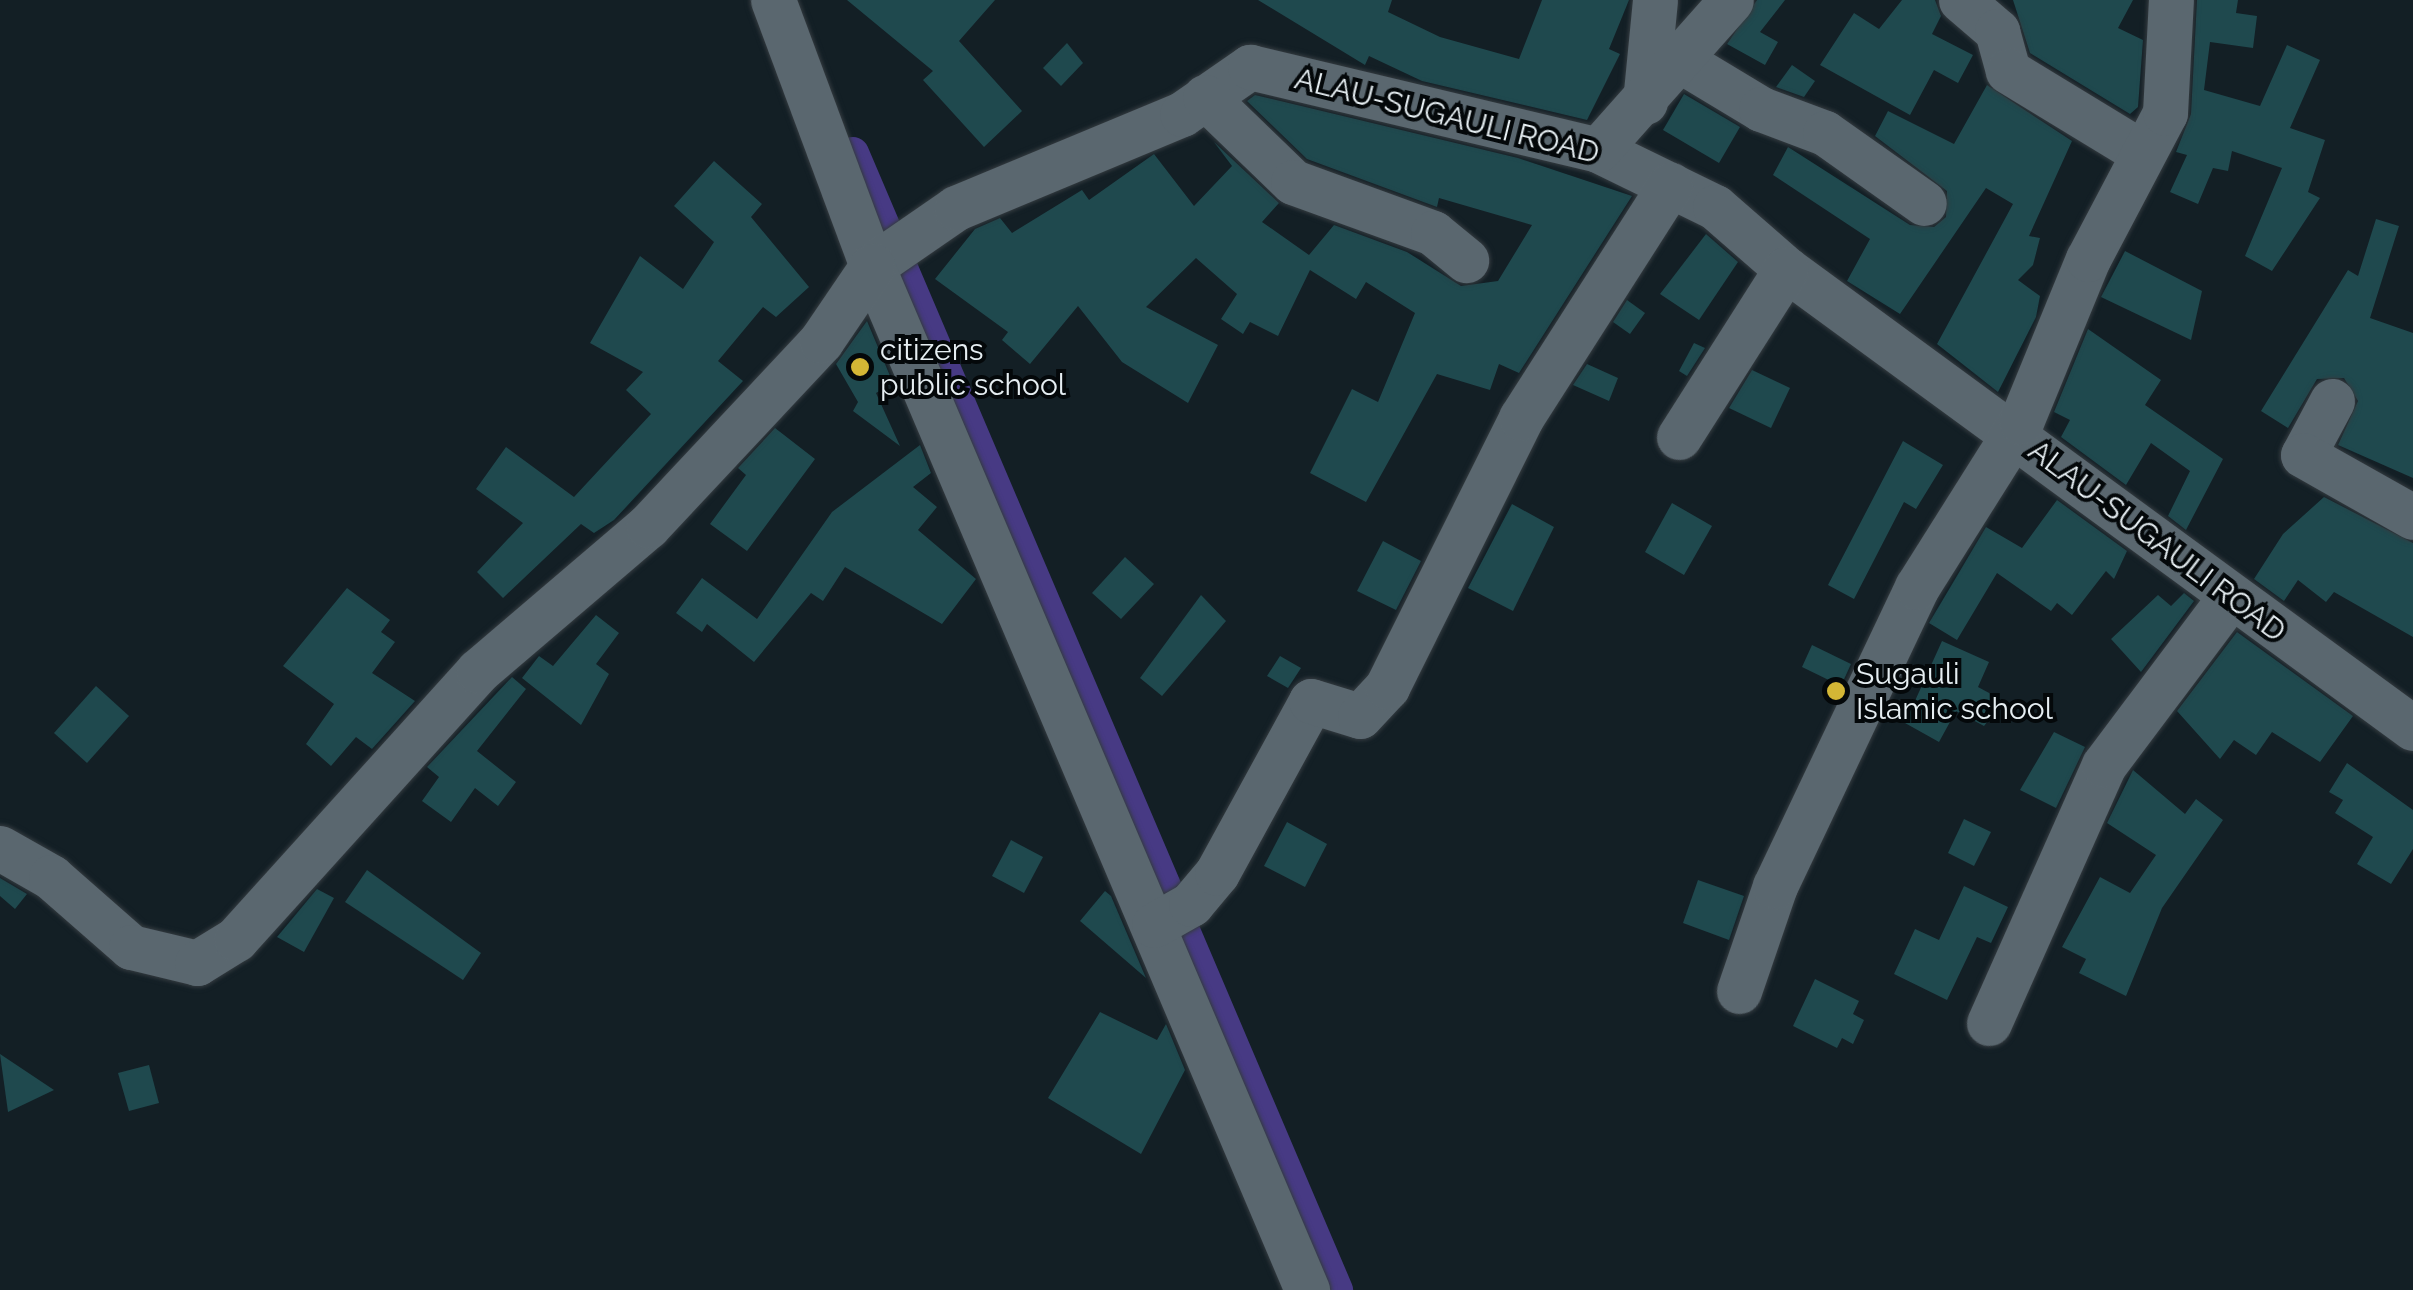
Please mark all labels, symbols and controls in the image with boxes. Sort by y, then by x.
street label: ALAU-SUGAULI ROAD [1291,61,1603,171]
place label: citizens public school [880,332,1066,402]
marker: citizens public school [849,356,871,378]
street label: ALAU-SUGAULI ROAD [2021,433,2293,649]
place label: Sugauli Islamic school [1856,656,2053,726]
marker: Sugauli Islamic school [1825,680,1847,702]

